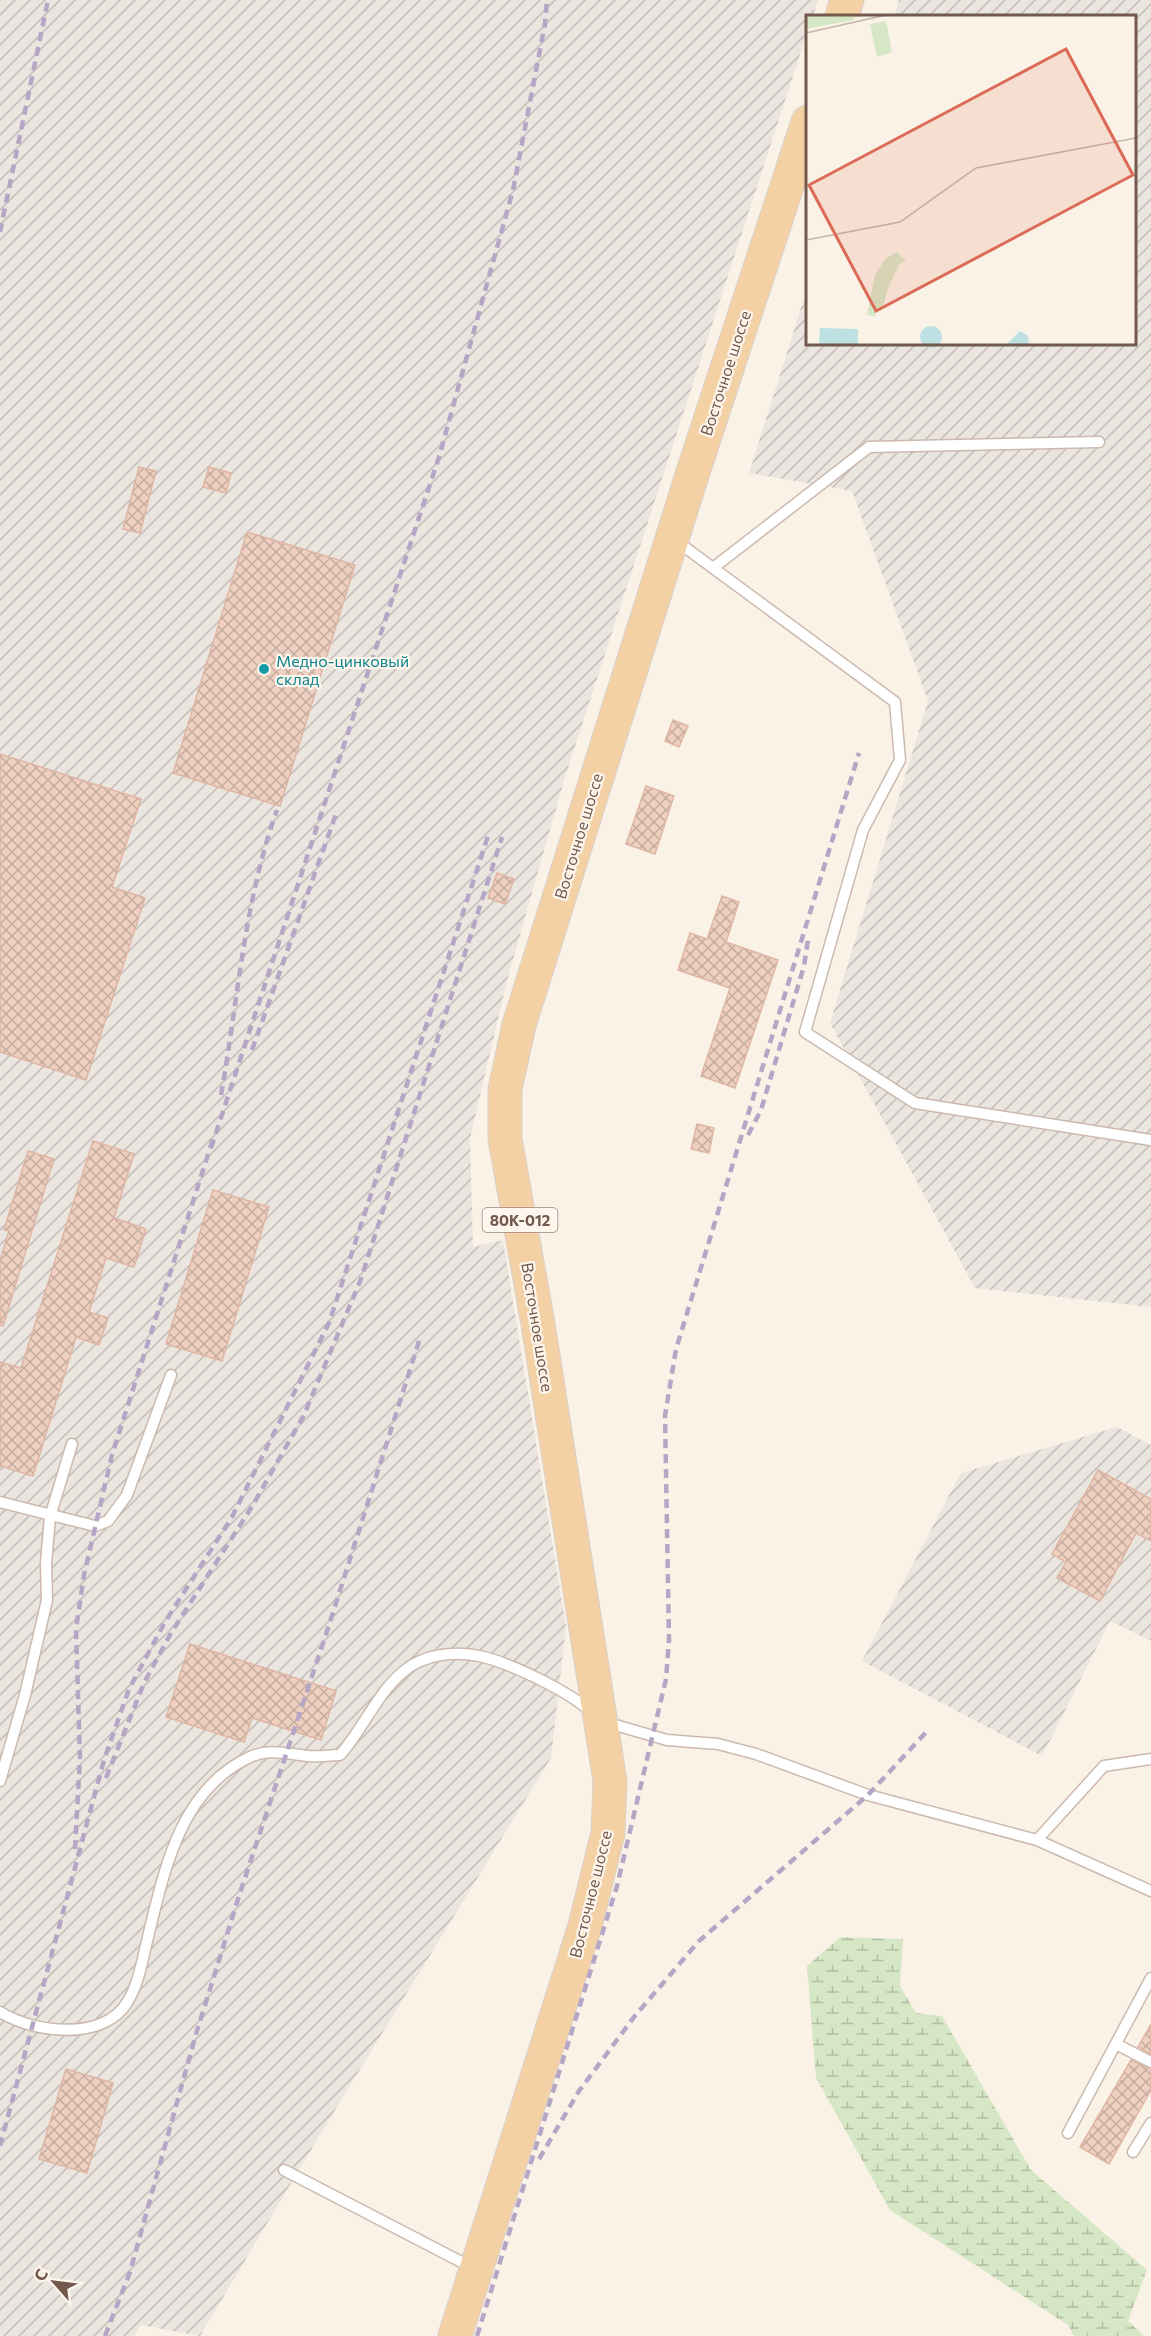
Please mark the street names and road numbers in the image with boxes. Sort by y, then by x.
street label: Восточное шоссе [696,308,754,438]
street label: Восточное шоссе [550,771,606,901]
road number: 80К-012 [482,1208,558,1232]
street label: Восточное шоссе [518,1261,558,1393]
street label: Восточное шоссе [565,1828,615,1960]

